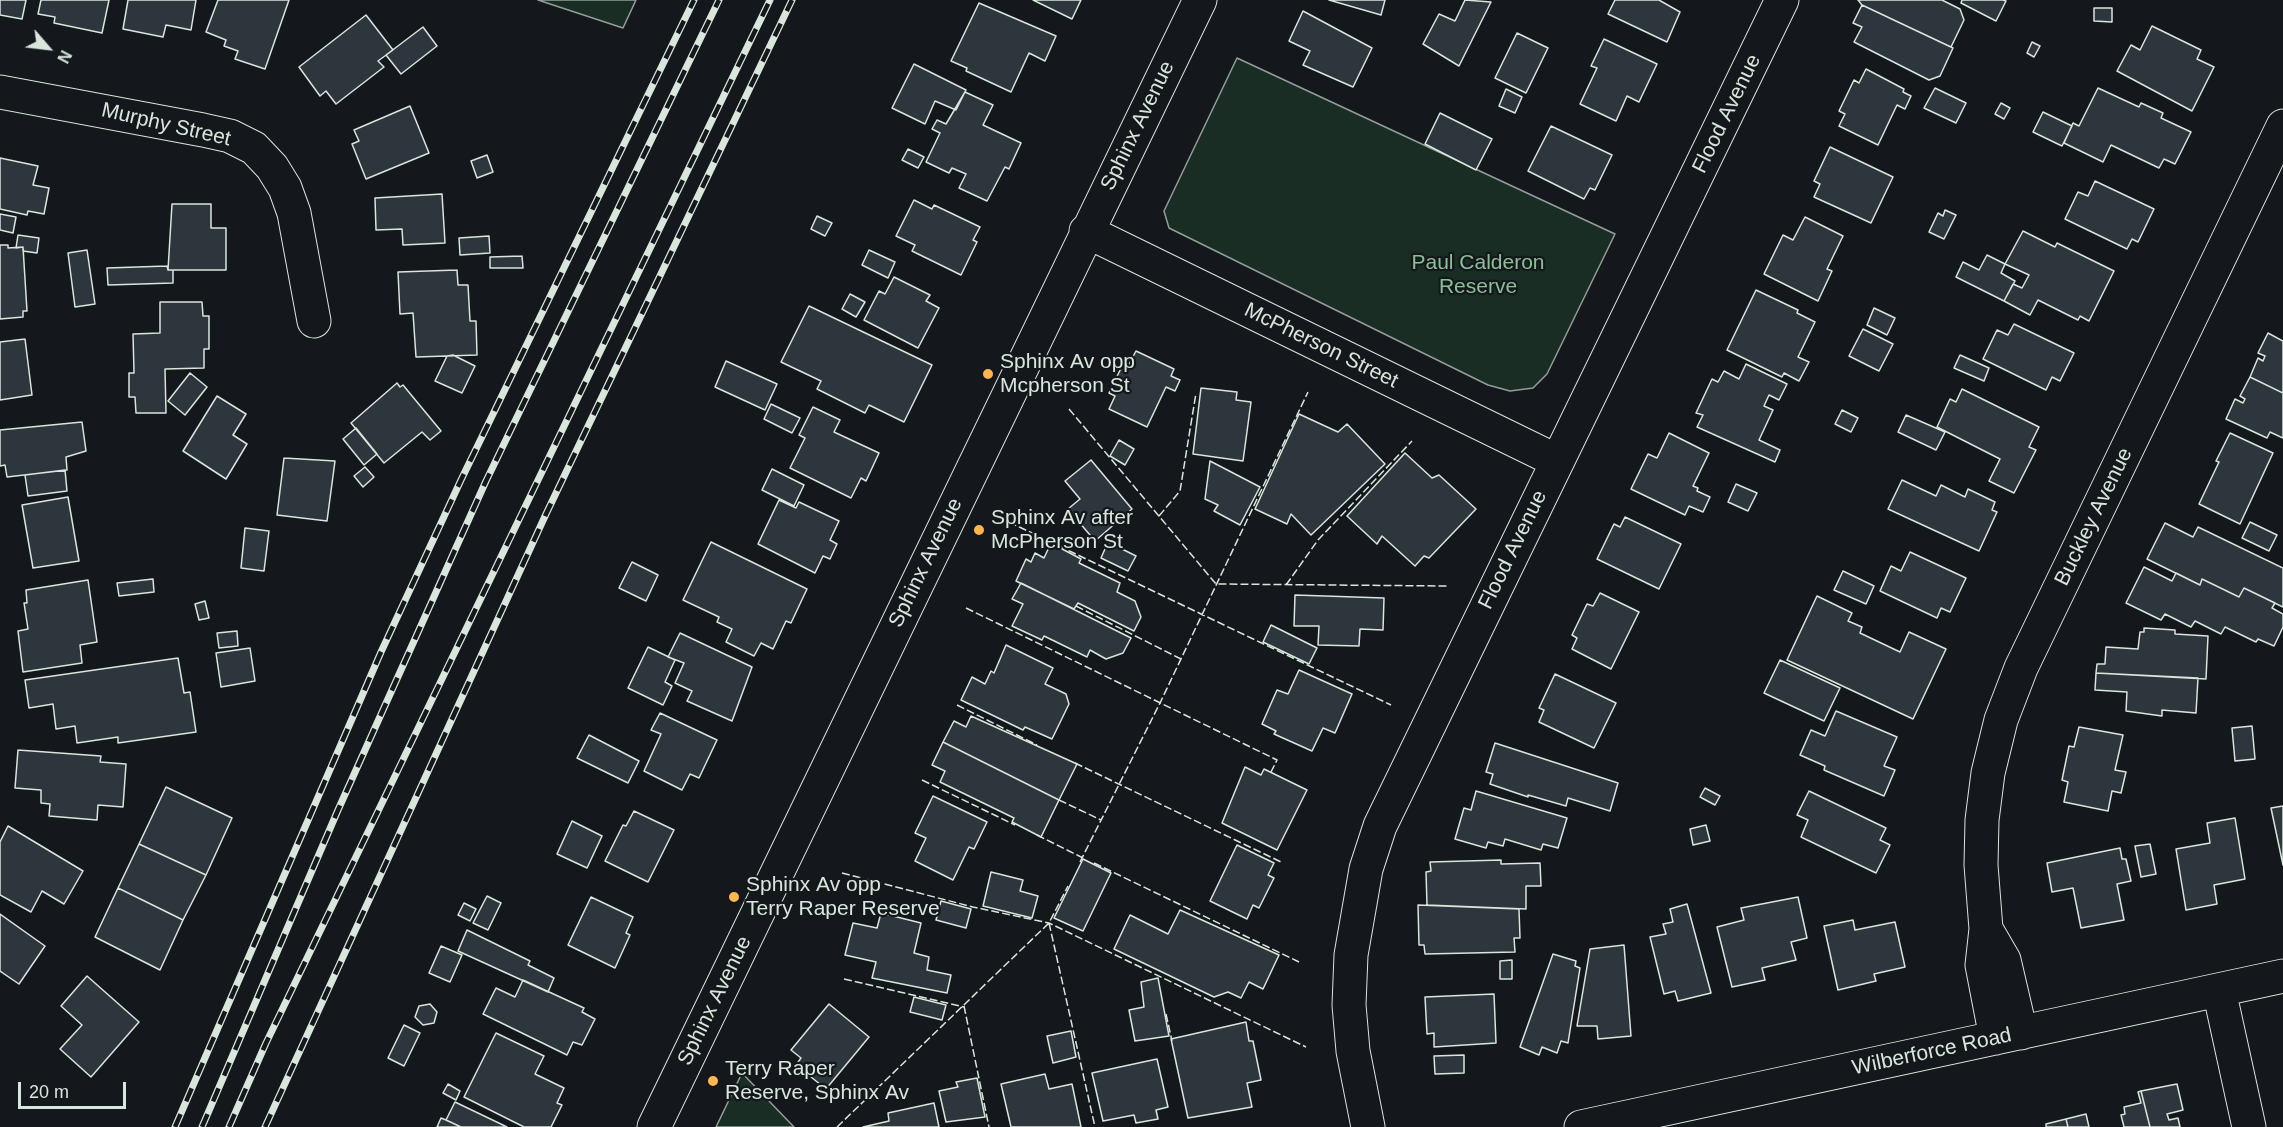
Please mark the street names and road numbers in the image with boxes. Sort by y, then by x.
street label: Flood Avenue [1687,50,1767,178]
street label: Sphinx Avenue [1096,57,1180,195]
street label: Murphy Street [99,98,233,152]
street label: McPherson Street [1240,298,1402,394]
street label: Buckley Avenue [2050,444,2138,590]
street label: Flood Avenue [1473,486,1553,614]
street label: Sphinx Avenue [884,494,968,632]
street label: Sphinx Avenue [673,932,757,1070]
street label: Wilberforce Road [1850,1023,2014,1081]

